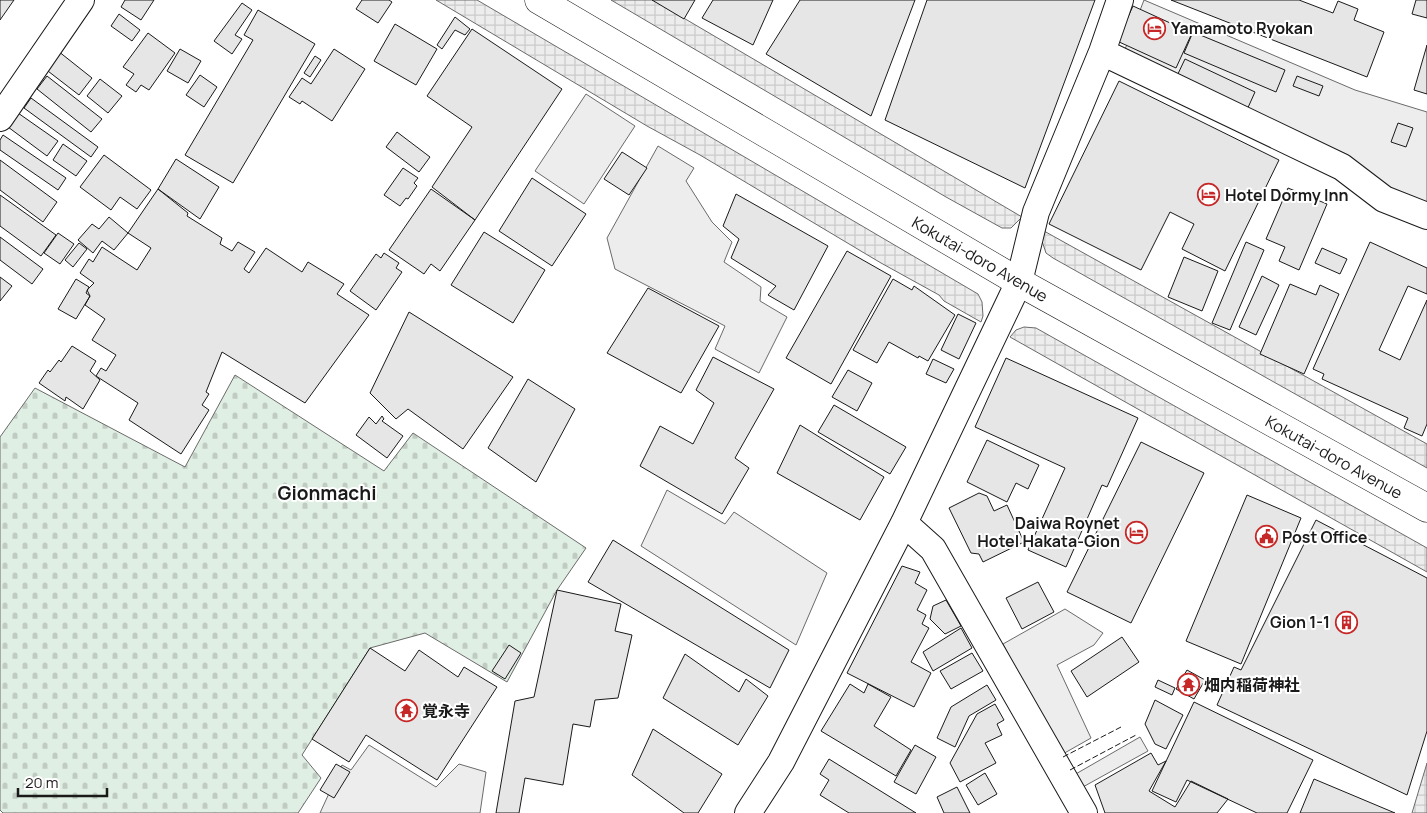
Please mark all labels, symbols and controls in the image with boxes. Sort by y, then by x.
hotel icon: Yamamoto Ryokan [1143,16,1167,40]
place label: Yamamoto Ryokan [1171,17,1313,39]
hotel icon: Hotel Dormy Inn [1197,183,1221,207]
place label: Hotel Dormy Inn [1225,184,1348,206]
street label: Kokutai-doro Avenue [908,211,1052,307]
street label: Kokutai-doro Avenue [1262,410,1406,504]
district label: Gionmachi [277,480,377,506]
place label: Daiwa Roynet Hotel Hakata-Gion [977,512,1120,552]
hotel icon: Daiwa Roynet Hotel Hakata-Gion [1124,520,1148,544]
public building icon: Post Office [1254,525,1278,549]
place label: Post Office [1282,526,1368,548]
building icon: Gion 1-1 [1334,610,1358,634]
place label: Gion 1-1 [1270,611,1330,633]
temple icon: 畑内稲荷神社 [1176,673,1200,697]
place label: 畑内稲荷神社 [1204,674,1300,696]
temple icon: 覚永寺 [394,699,418,723]
place label: 覚永寺 [422,700,470,722]
scale bar [18,766,106,798]
text: 20 m [25,772,58,793]

